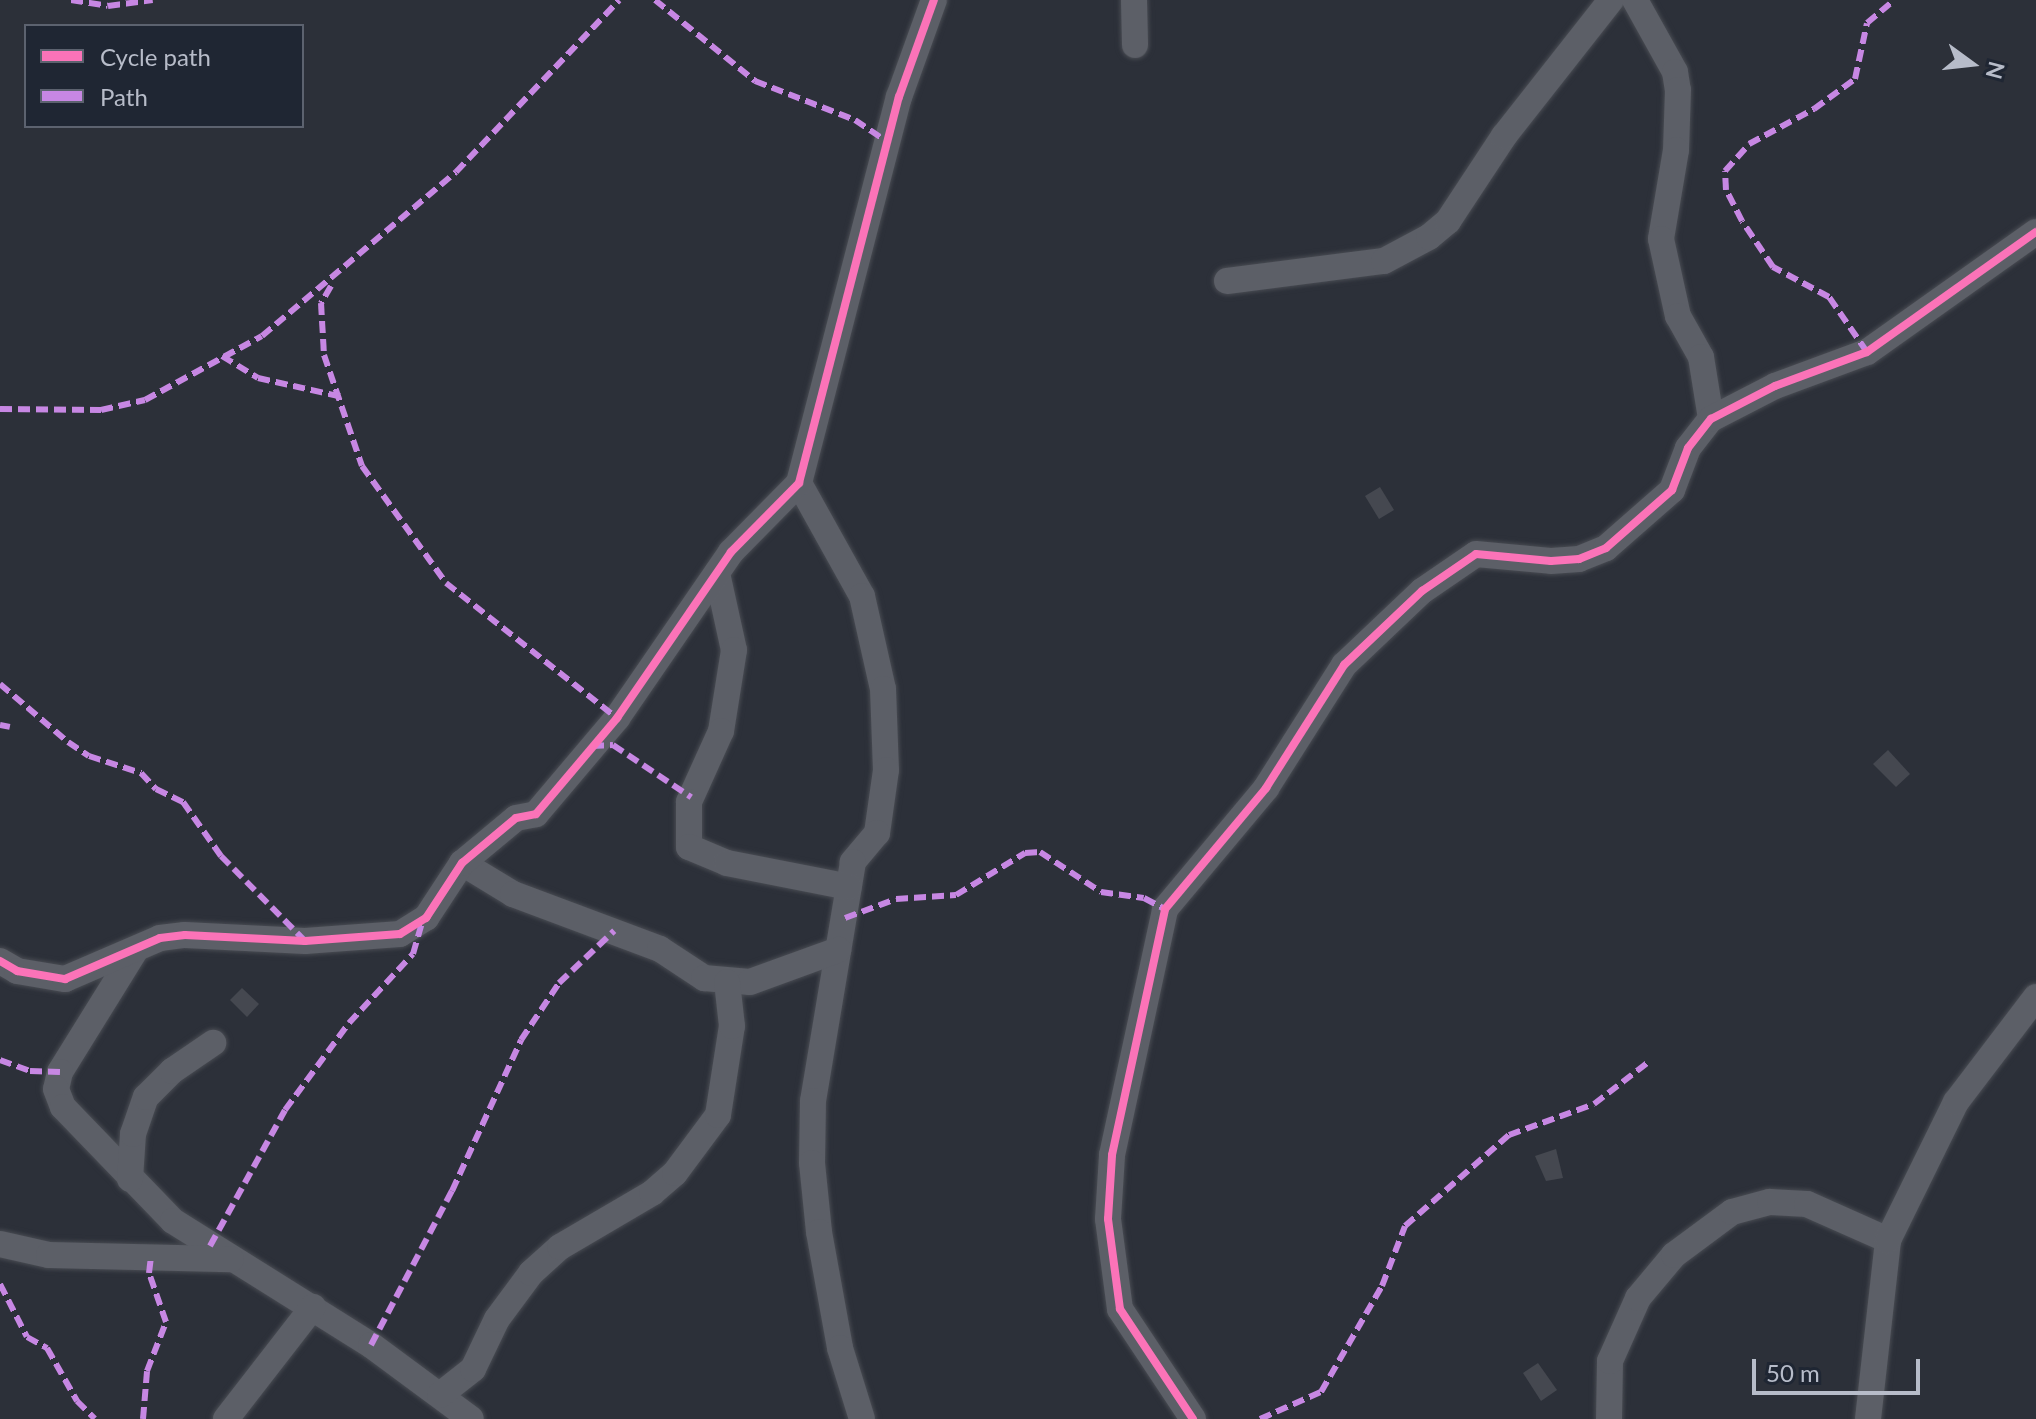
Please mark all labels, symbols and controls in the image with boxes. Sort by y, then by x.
legend [24,24,304,128]
north arrow [1932,24,2012,104]
text: Cycle path [100,42,211,71]
text: N [1980,59,2011,82]
text: Path [100,82,148,111]
scale bar [1756,1343,1924,1393]
text: 50 m [1766,1358,1820,1387]

